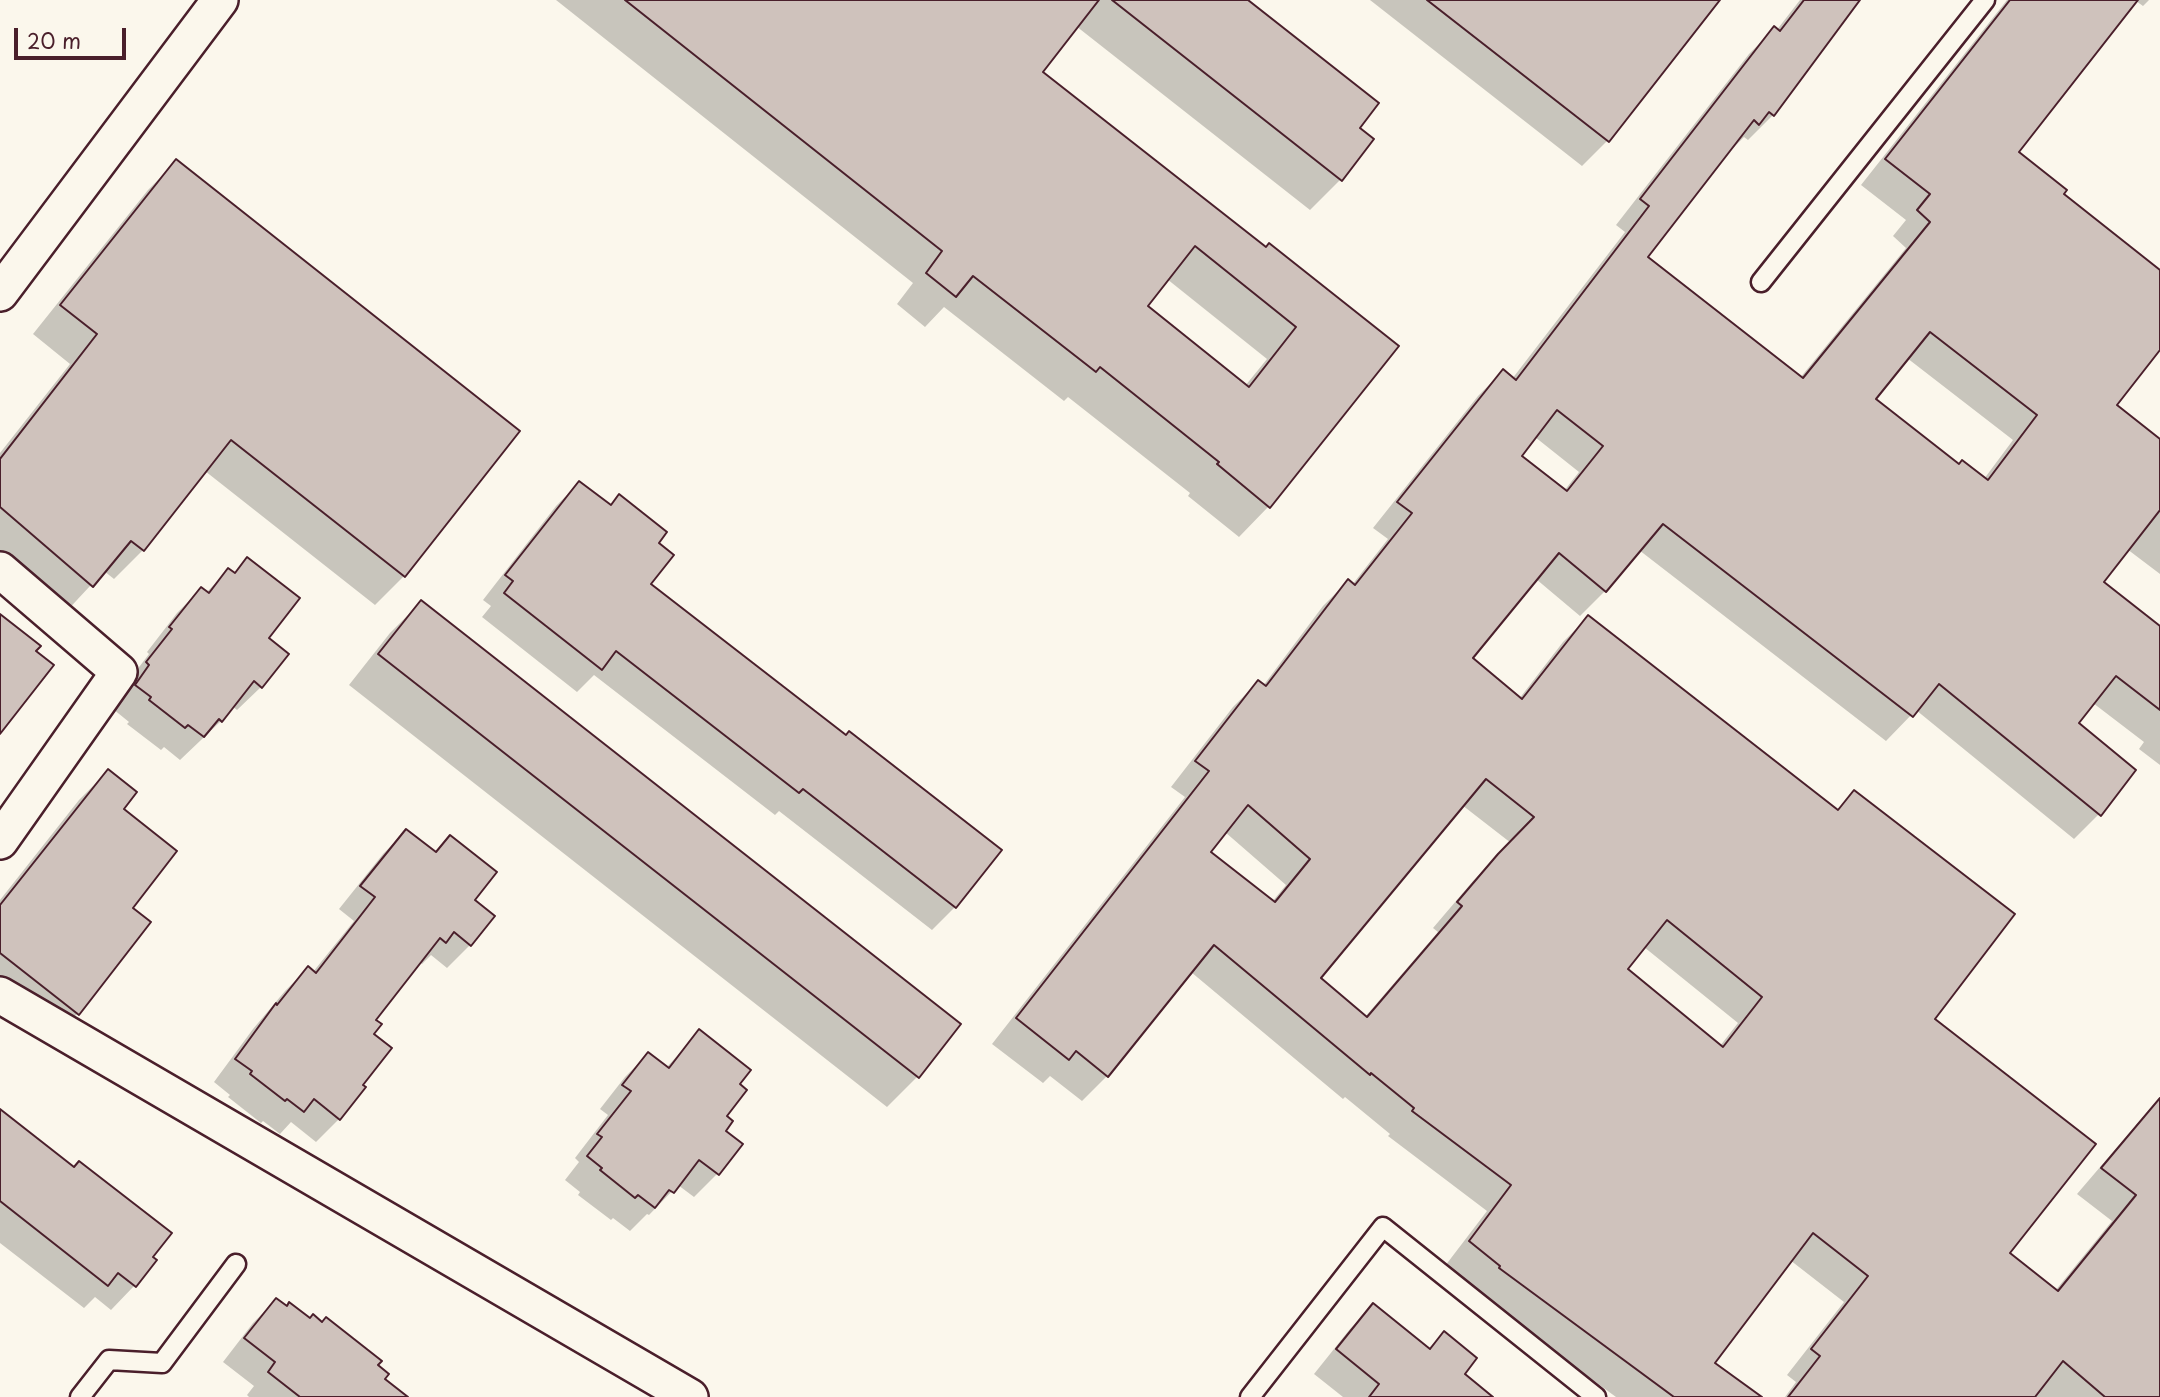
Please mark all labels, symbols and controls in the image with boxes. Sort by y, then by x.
scale bar [18,14,130,58]
text: 20 m [27,24,81,56]

